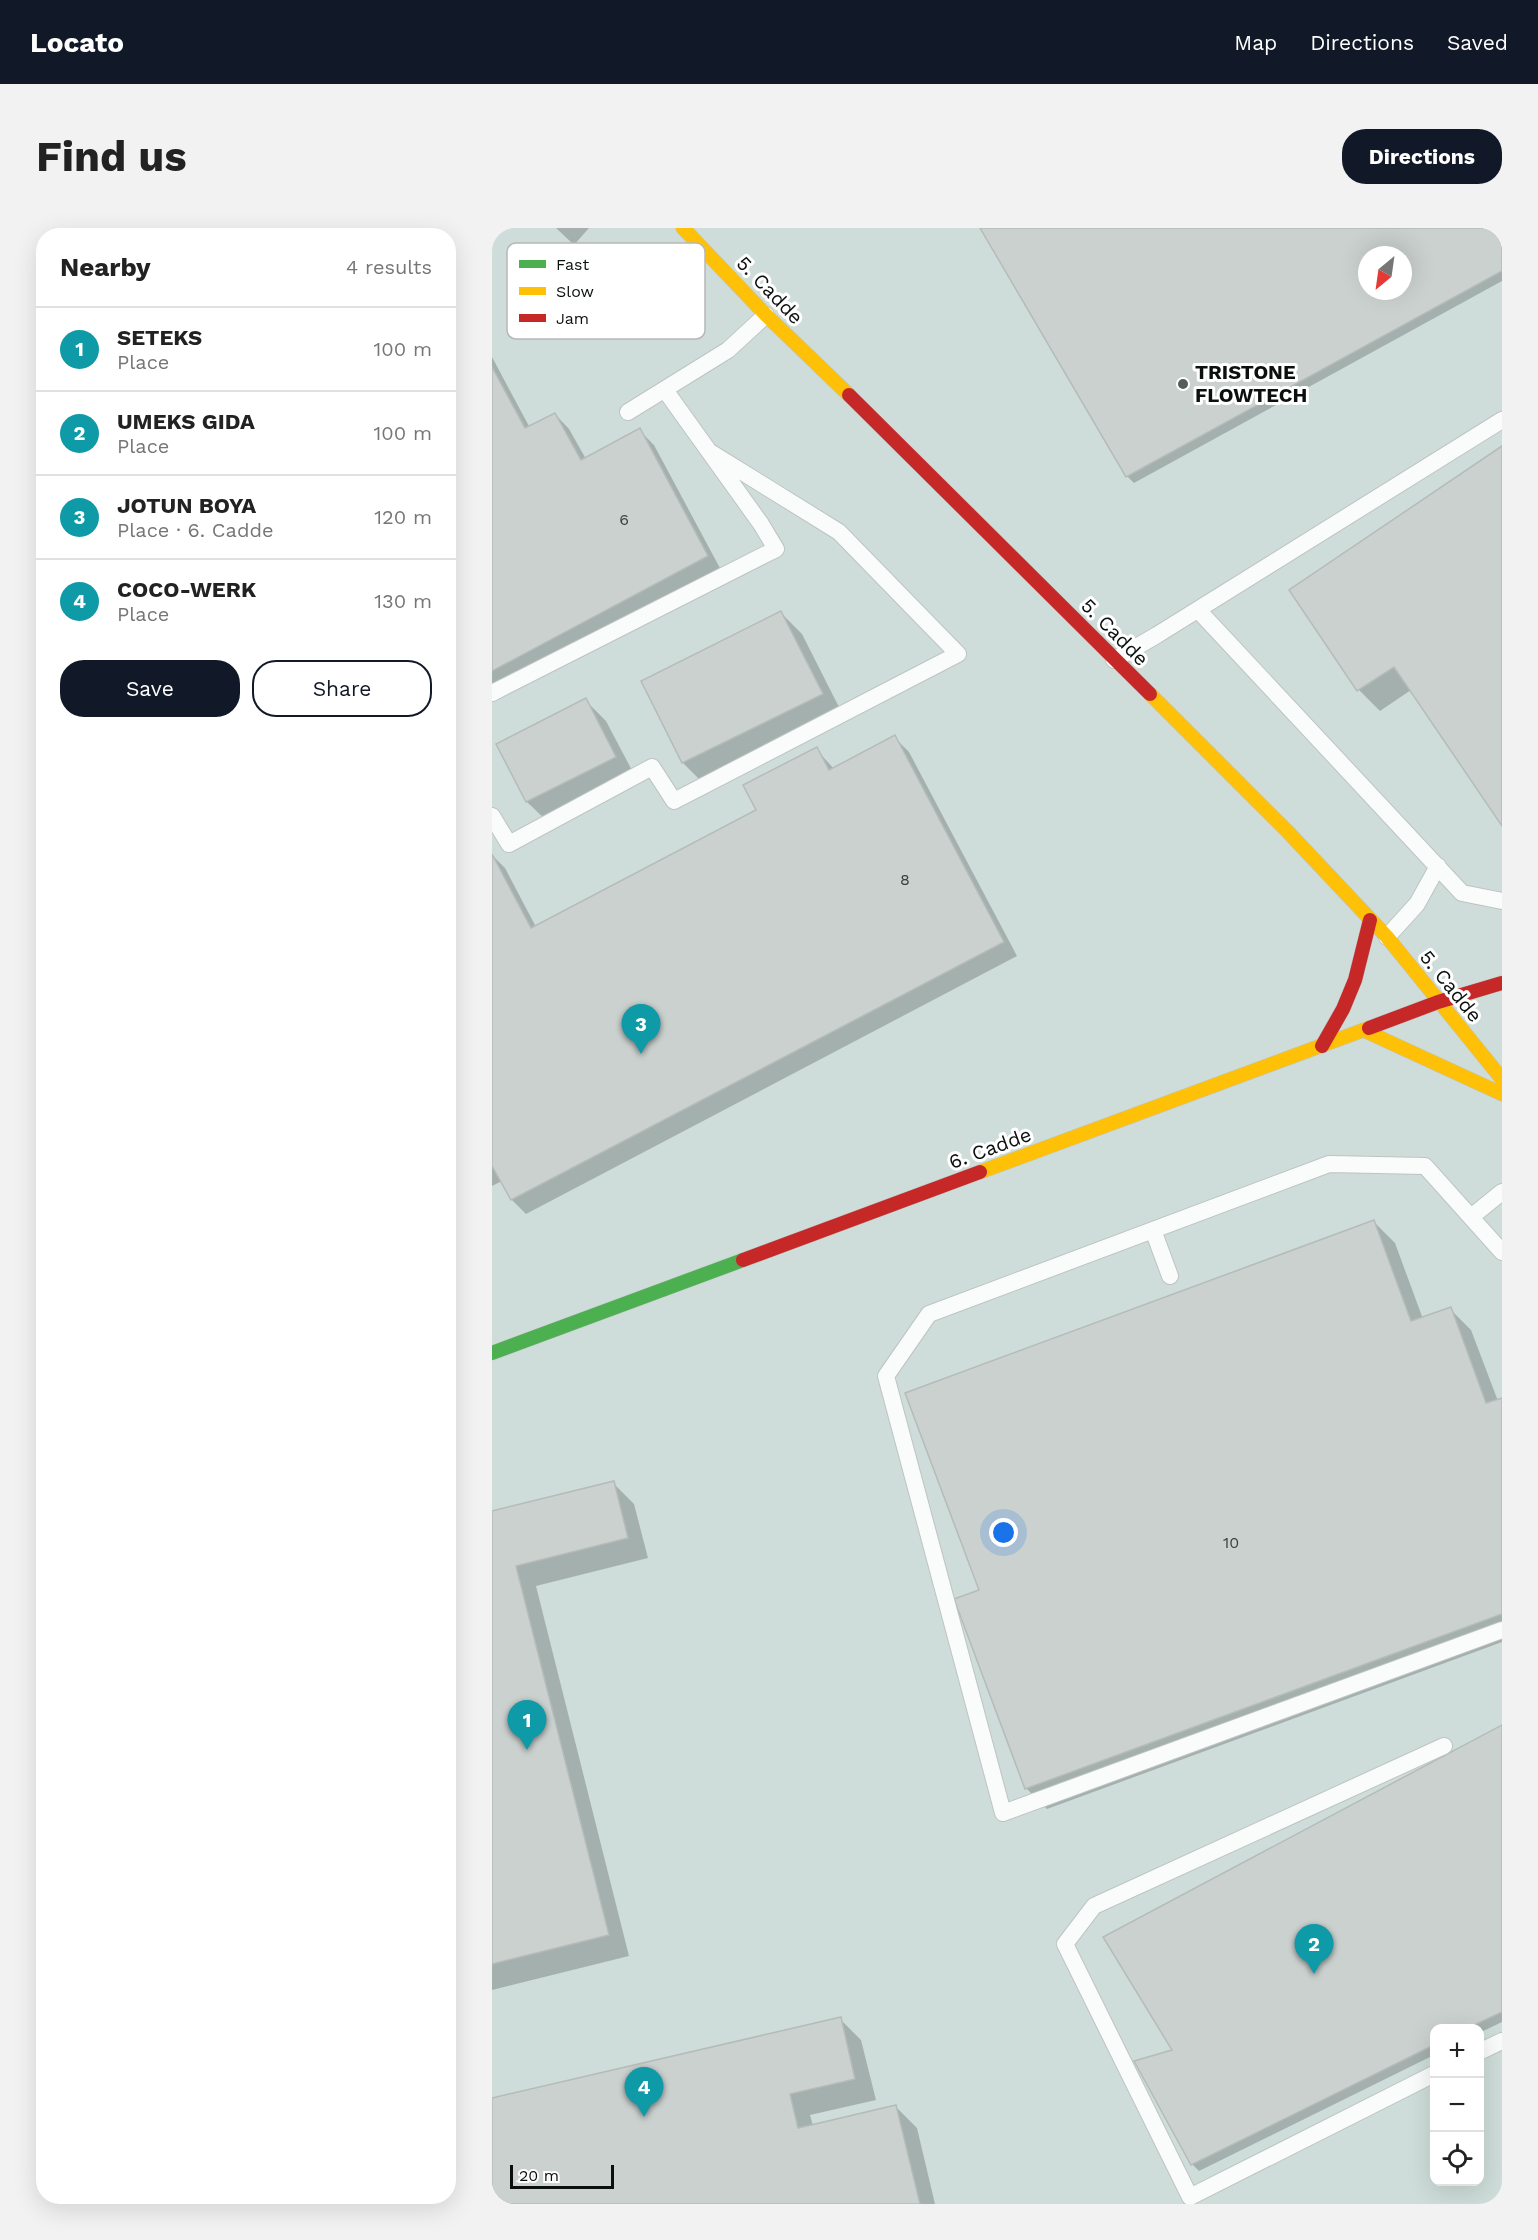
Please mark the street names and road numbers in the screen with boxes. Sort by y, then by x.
street label: 5. Cadde [732,251,808,329]
street label: 5. Cadde [1076,593,1154,671]
street label: 5. Cadde [1415,945,1487,1027]
street label: 6. Cadde [946,1122,1034,1174]

